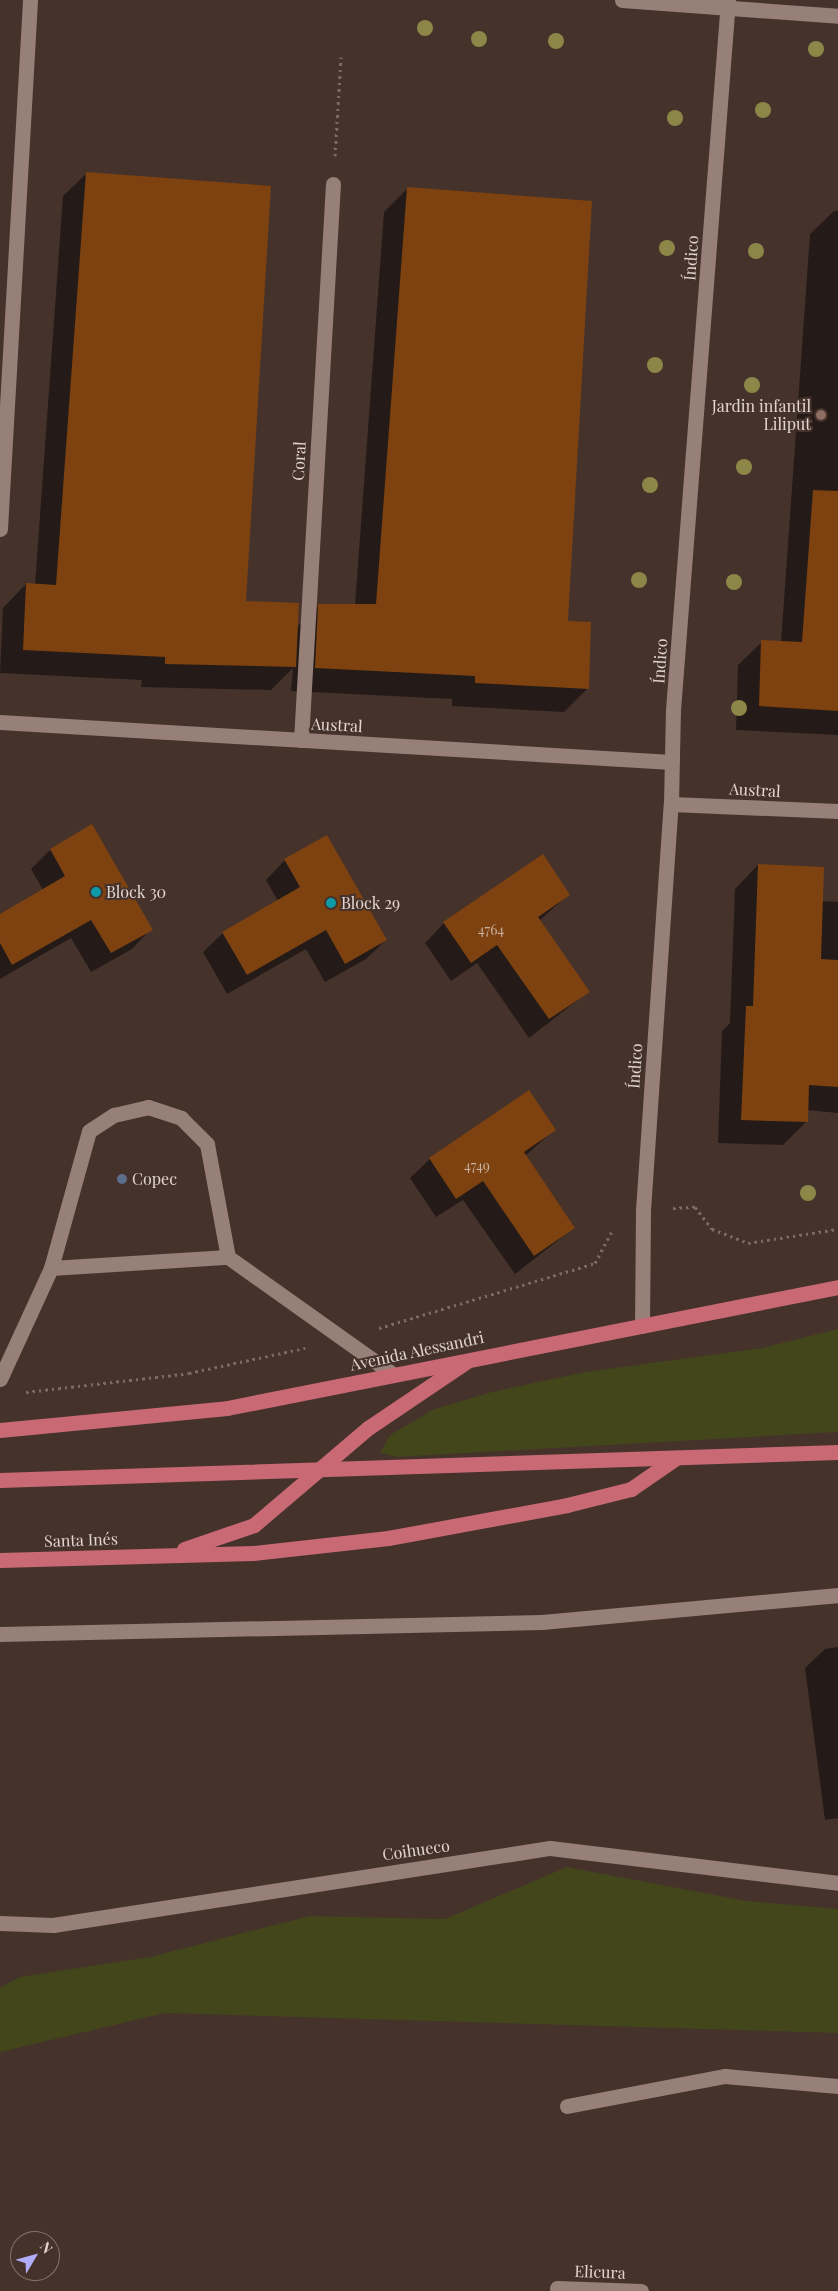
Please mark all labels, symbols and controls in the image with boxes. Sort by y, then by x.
street label: Índico [680,235,702,281]
place label: Jardin infantil Liliput [712,396,811,434]
marker: Jardin infantil Liliput [815,409,827,421]
street label: Coral [288,441,310,481]
street label: Índico [649,638,671,684]
street label: Austral [311,714,363,736]
street label: Austral [729,779,781,801]
place label: Block 30 [106,882,166,902]
marker: Block 30 [90,886,102,898]
place label: Block 29 [341,893,400,913]
marker: Block 29 [325,897,337,909]
house number: 4764 [478,922,504,938]
street label: Índico [624,1043,646,1089]
house number: 4749 [464,1158,490,1174]
place label: Copec [132,1169,177,1189]
marker: Copec [116,1173,128,1185]
street label: Avenida Alessandri [348,1327,486,1375]
street label: Santa Inés [44,1529,118,1551]
street label: Coihueco [381,1836,451,1864]
north arrow [10,2231,60,2281]
text: N [36,2238,57,2257]
street label: Elicura [574,2262,626,2282]

